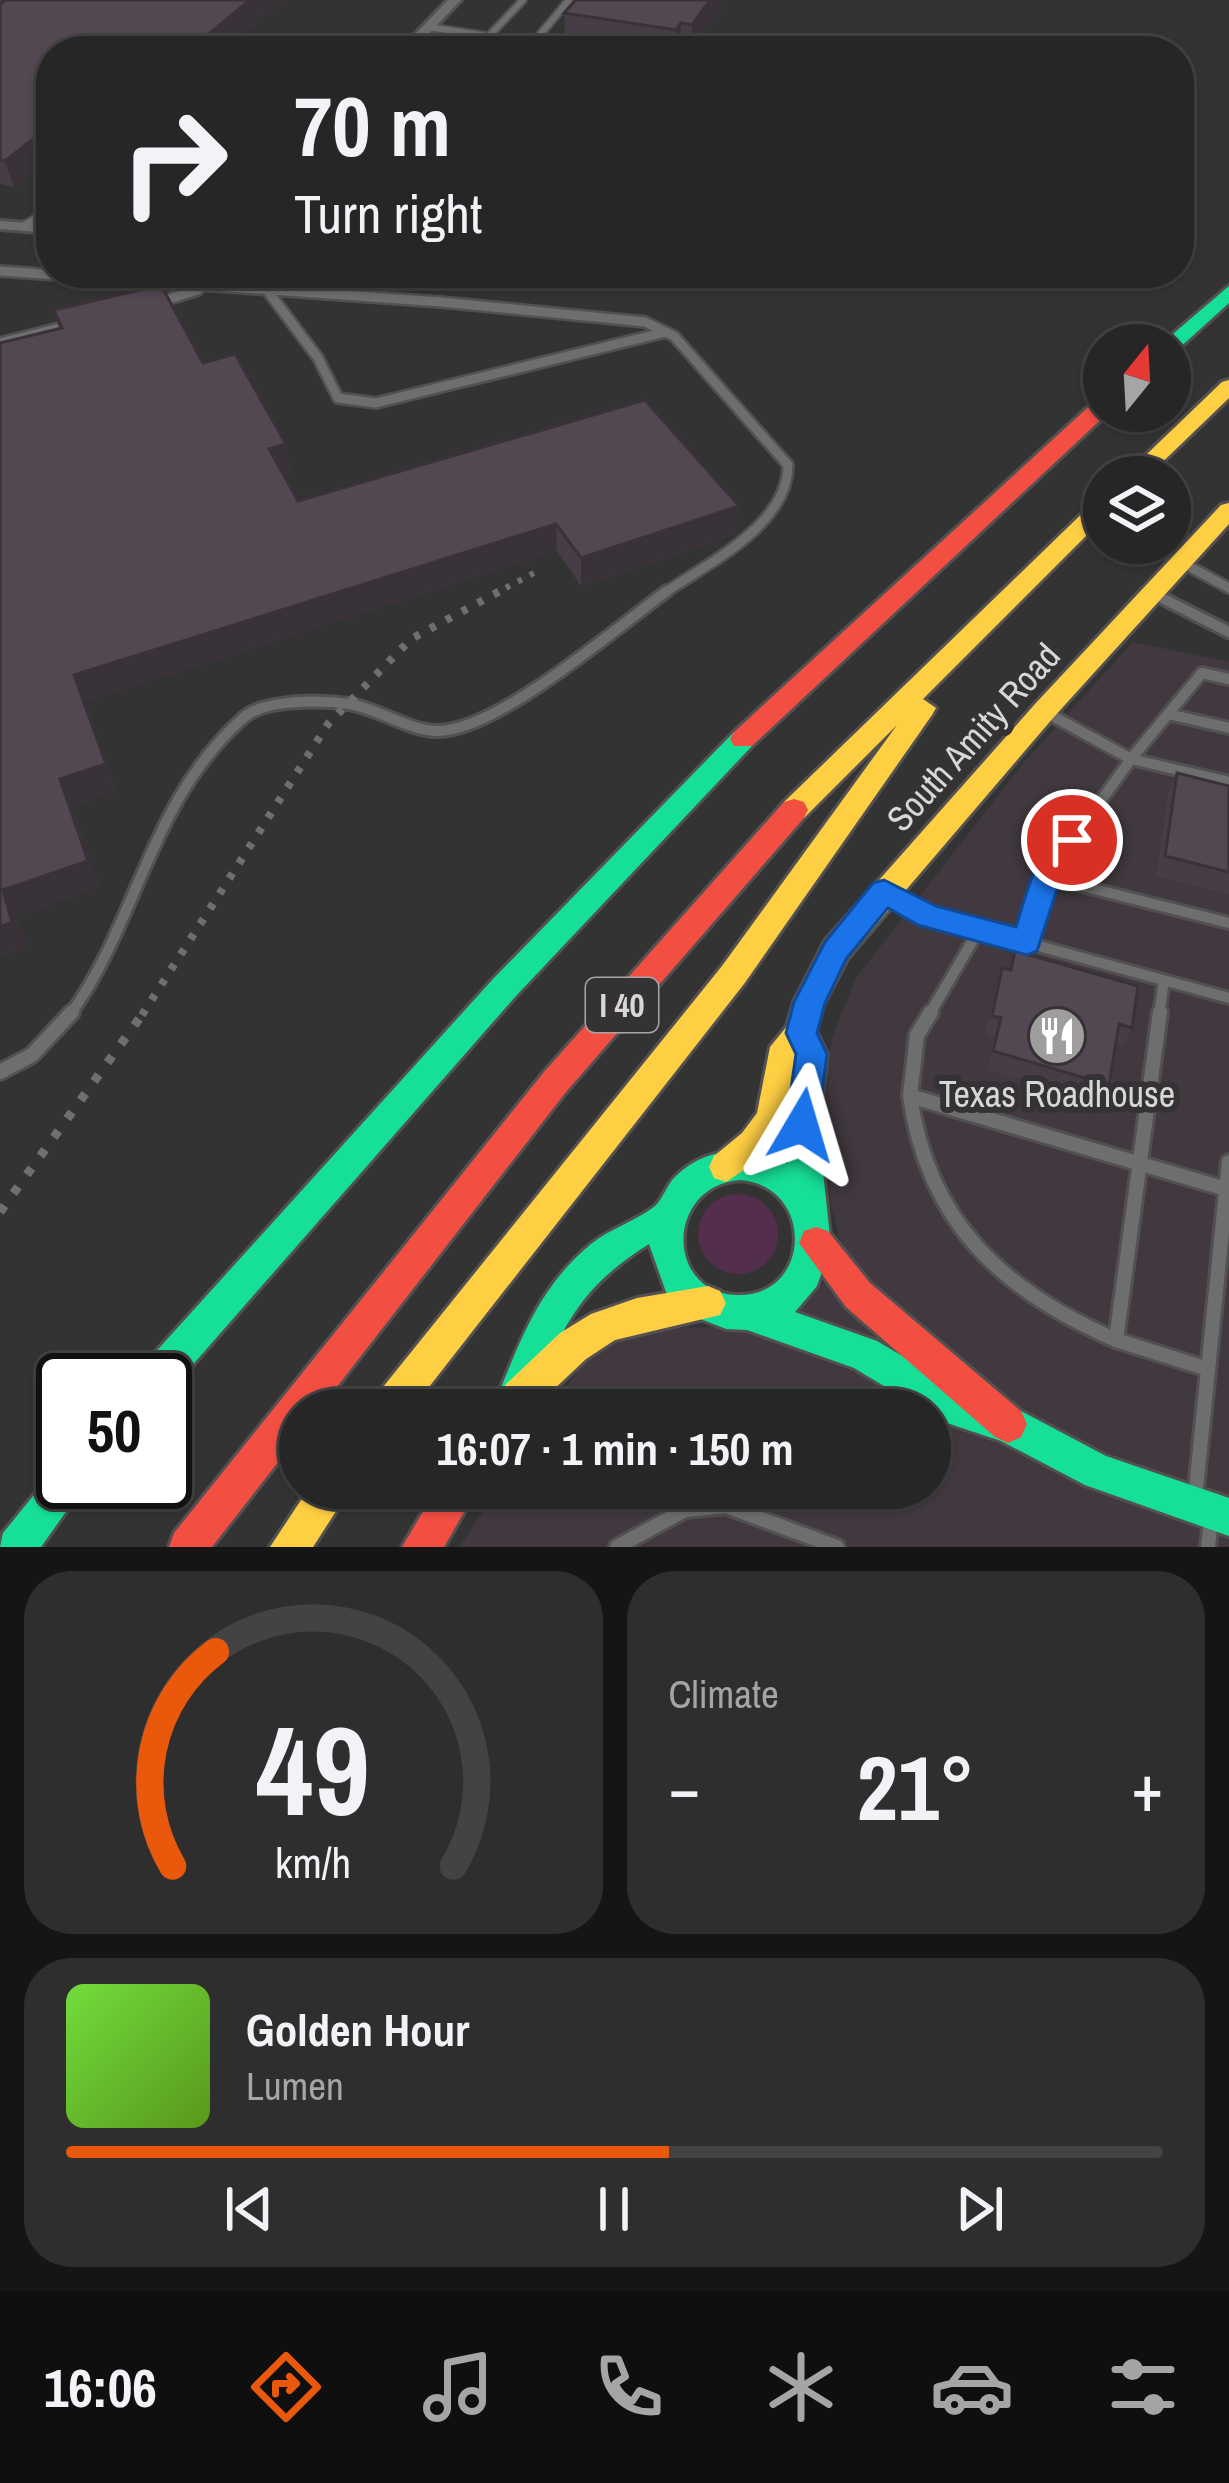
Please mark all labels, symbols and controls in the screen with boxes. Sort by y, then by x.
text: 70 m [294,69,451,182]
icon: right [96,84,252,240]
text: Turn right [294,177,482,250]
north arrow [1083,324,1191,432]
map controls [1083,324,1191,564]
button: layers [1083,456,1191,564]
street label: South Amity Road [876,633,1070,841]
pin [1021,789,1123,891]
icon: arrive [1039,807,1105,873]
road number: I 40 [586,978,658,1032]
restaurant icon: Texas Roadhouse [1026,1005,1088,1067]
position arrow [739,1062,865,1188]
place label: Texas Roadhouse [939,1070,1175,1118]
speed limit sign: 50 [36,1353,192,1509]
text: 16:07 · 1 min · 150 m [437,1418,793,1479]
text: Climate [669,1668,779,1720]
text: 49 [256,1686,370,1854]
text: 21° [857,1727,975,1848]
text: − [669,1743,700,1832]
text: + [1131,1743,1163,1832]
text: km/h [275,1833,351,1890]
text: Golden Hour [246,1999,469,2060]
text: Lumen [246,2060,344,2112]
icon: previous [216,2176,282,2242]
icon: pause [581,2176,647,2242]
icon: next [947,2176,1013,2242]
icon: directions [244,2345,328,2429]
icon: music [416,2345,500,2429]
icon: phone [587,2345,671,2429]
icon: climate [759,2345,843,2429]
icon: car [930,2345,1014,2429]
icon: filters [1101,2345,1185,2429]
text: 16:06 [44,2351,157,2424]

